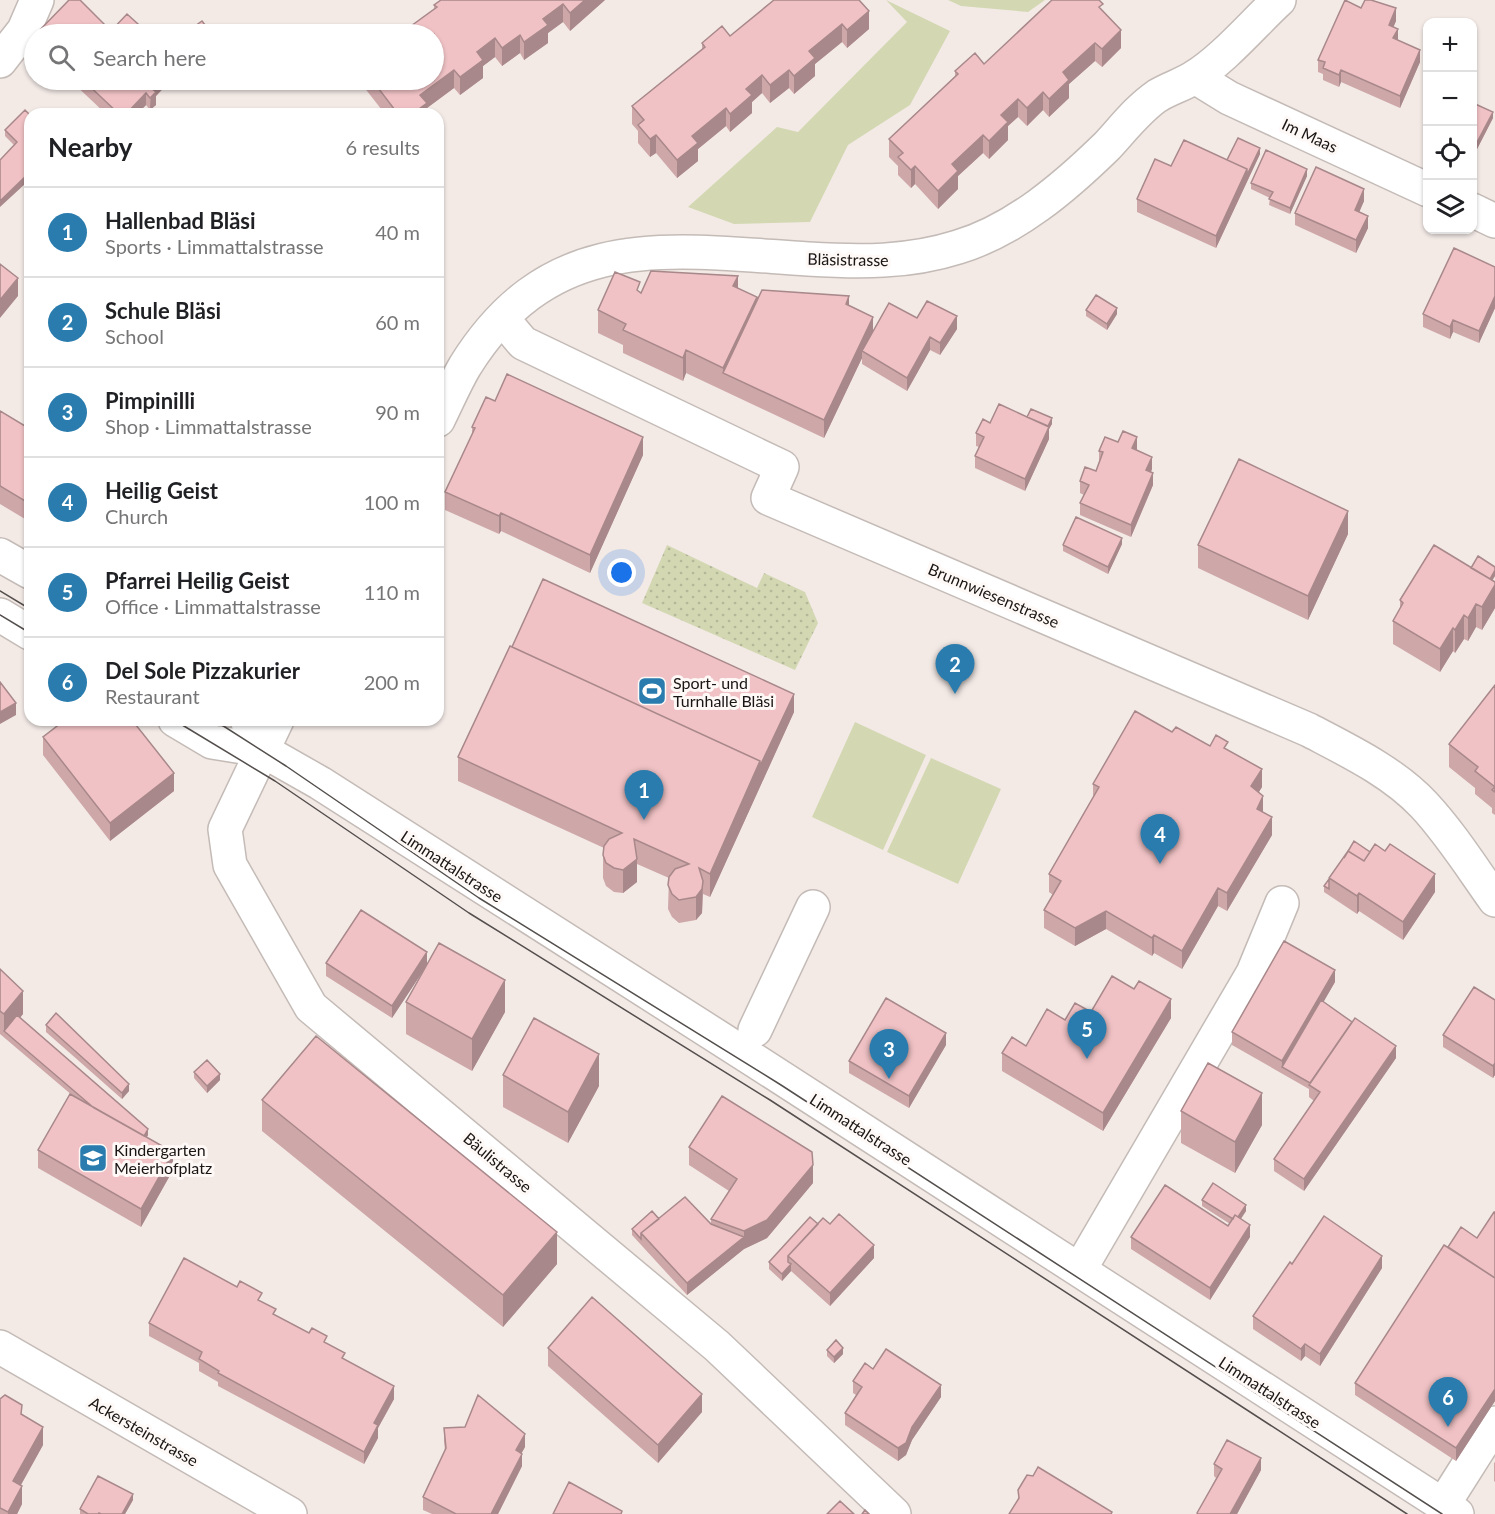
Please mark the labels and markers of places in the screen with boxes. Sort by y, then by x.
pin: 2 [936,644,974,694]
place label: Sport- und Turnhalle Bläsi [673,673,774,710]
sports icon: Sport- und Turnhalle Bläsi [636,675,668,707]
pin: 1 [624,770,664,820]
pin: 4 [1140,814,1180,864]
pin: 5 [1068,1010,1106,1059]
pin: 3 [870,1030,908,1079]
place label: Kindergarten Meierhofplatz [114,1140,212,1177]
school or university icon: Kindergarten Meierhofplatz [77,1142,109,1174]
pin: 6 [1428,1378,1468,1427]

